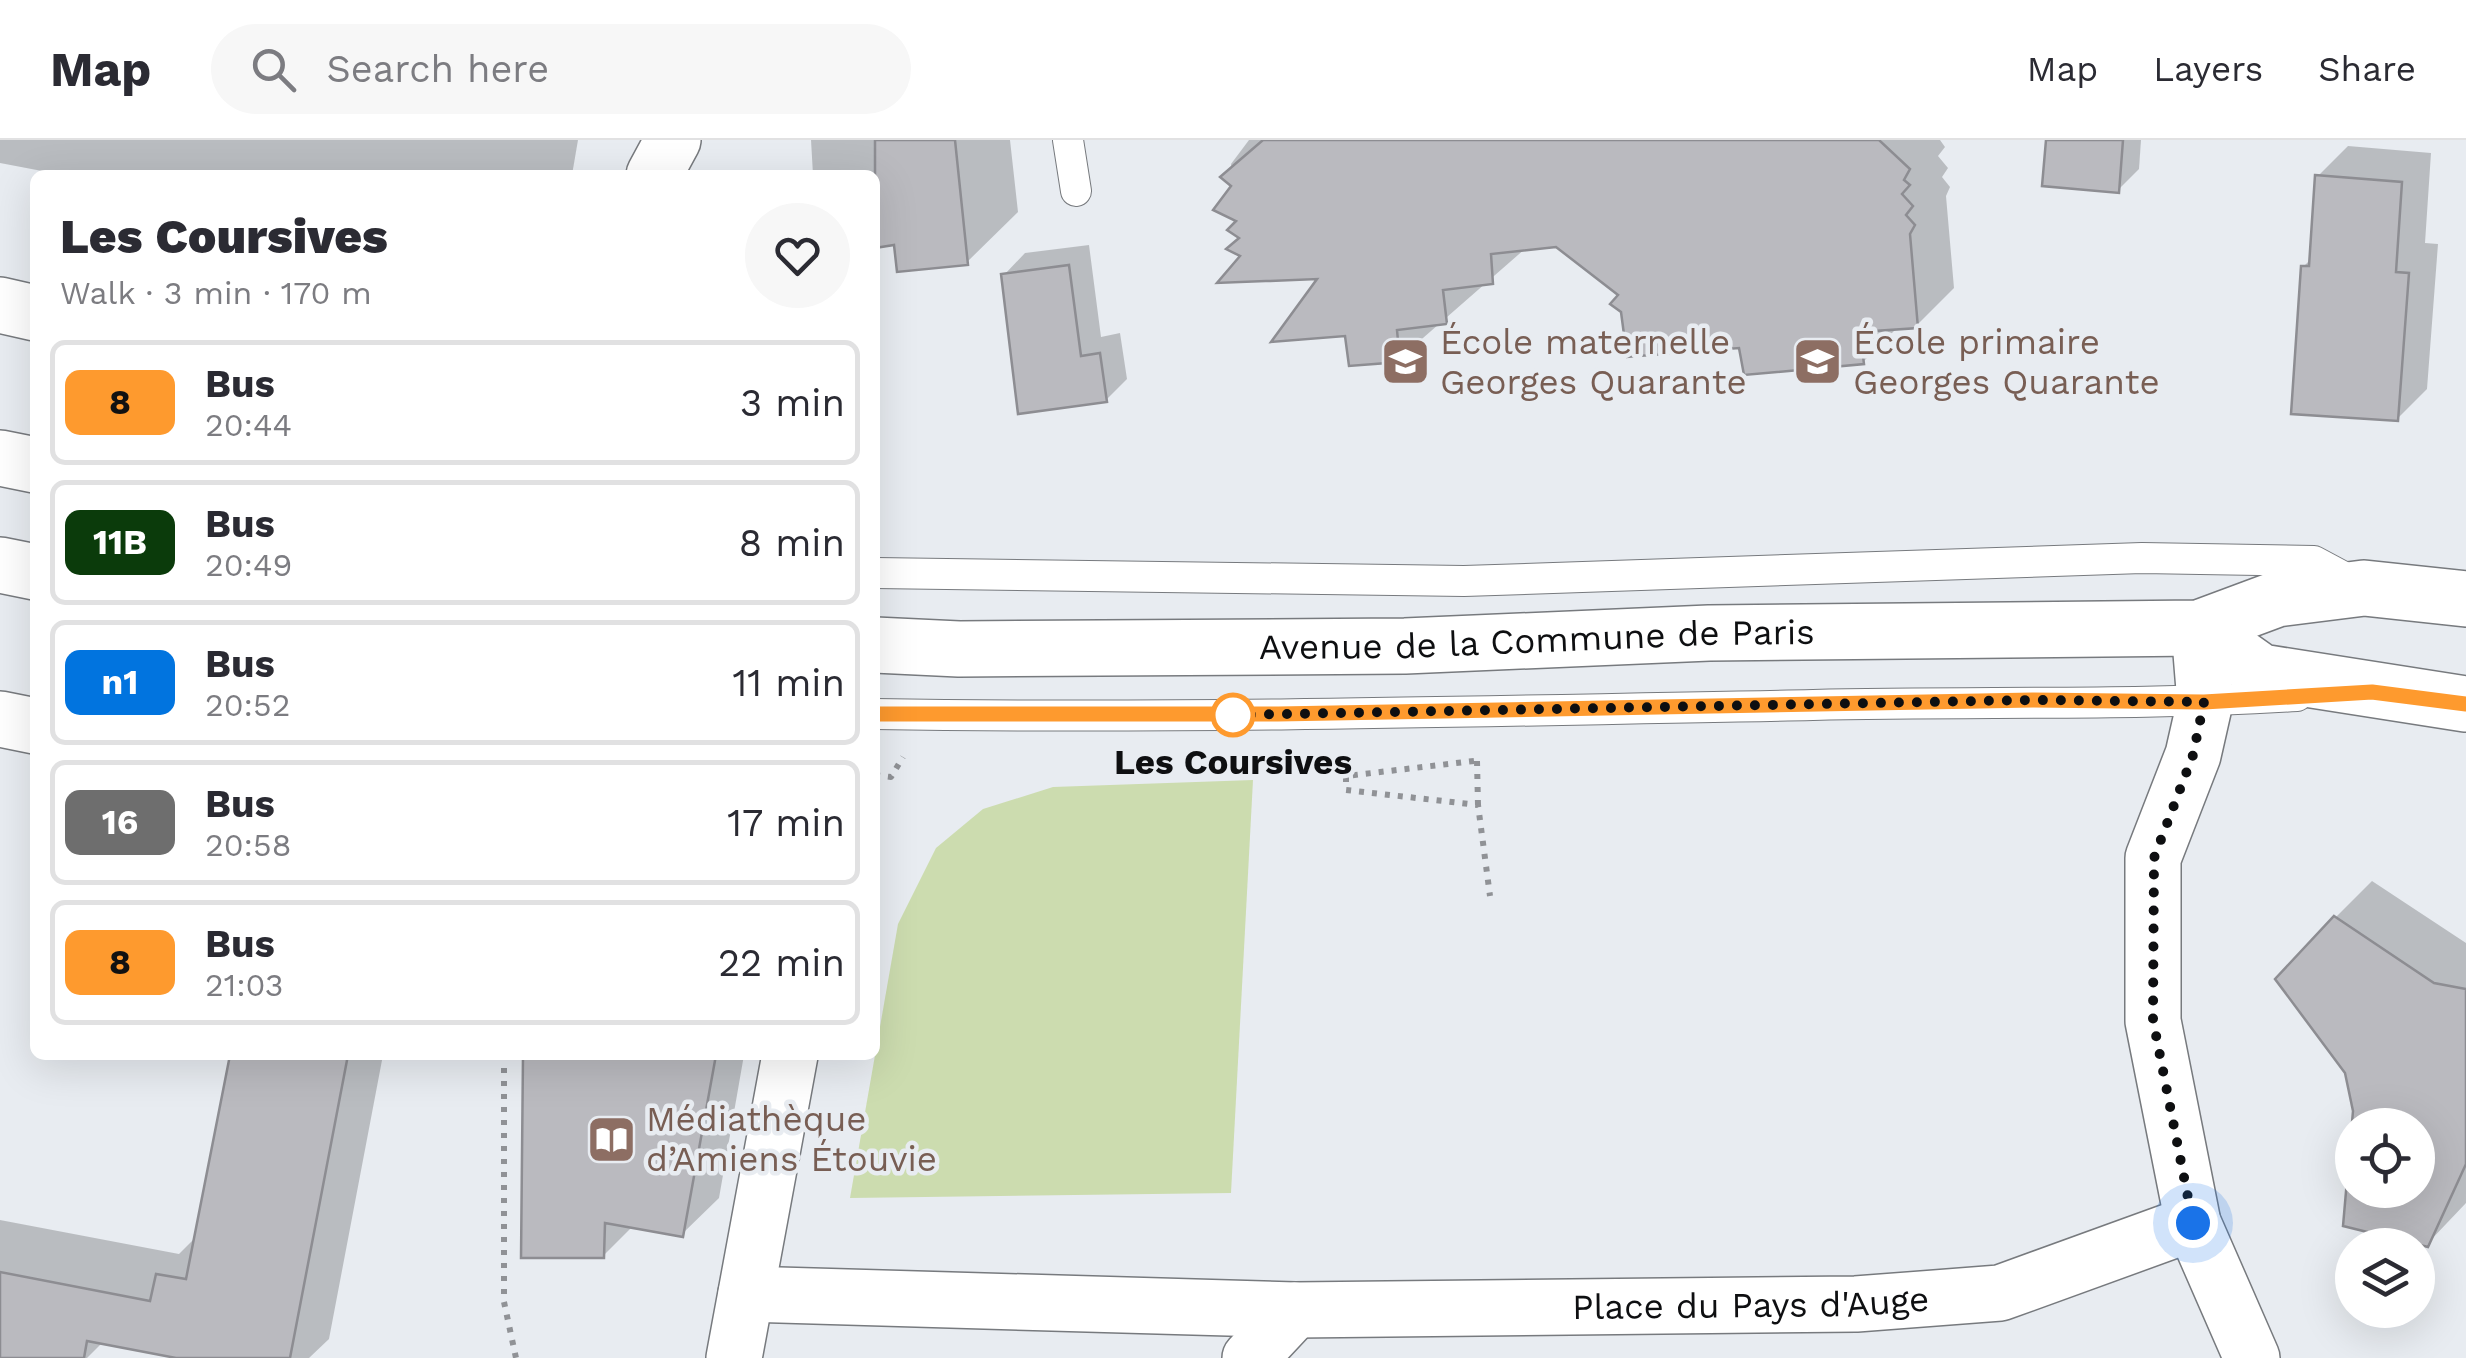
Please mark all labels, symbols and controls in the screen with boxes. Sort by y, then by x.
search box [211,24,911,114]
text: Map [50,41,151,98]
icon: search [246,42,301,97]
text: Search here [326,47,549,91]
text: Map [2027,48,2098,90]
text: Layers [2153,48,2263,90]
text: Share [2318,48,2416,90]
button: heart [745,203,850,308]
text: Les Coursives [60,208,388,265]
text: Walk · 3 min · 170 m [60,274,372,312]
place label: École maternelle Georges Quarante [1440,321,1747,403]
place label: École primaire Georges Quarante [1853,321,2160,403]
school or university icon: École maternelle Georges Quarante [1379,336,1431,388]
school or university icon: École primaire Georges Quarante [1792,336,1844,388]
text: Bus [205,362,275,406]
text: 8 [109,381,131,423]
text: 3 min [740,381,845,425]
text: 20:44 [205,406,292,444]
text: Bus [205,502,275,546]
text: 11B [93,521,147,563]
text: 8 min [739,521,845,565]
text: 20:49 [205,546,292,584]
street label: Avenue de la Commune de Paris [1259,611,1815,668]
text: Bus [205,642,275,686]
text: n1 [102,661,138,703]
text: 11 min [733,661,845,705]
text: 20:52 [205,686,290,724]
marker: Les Coursives [1212,694,1254,736]
place label: Les Coursives [1114,741,1352,783]
text: Bus [205,782,275,826]
text: 16 [102,801,138,843]
text: 17 min [727,801,845,845]
text: 20:58 [205,826,291,864]
text: Bus [205,922,275,966]
text: 8 [109,941,131,983]
text: 22 min [718,941,845,985]
text: 21:03 [205,966,284,1004]
place label: Médiathèque d’Amiens Étouvie [646,1098,937,1180]
map controls [2335,1108,2435,1328]
button: locate [2335,1108,2435,1208]
library icon: Médiathèque d’Amiens Étouvie [585,1113,637,1165]
your location [2168,1198,2218,1248]
button: layers [2335,1228,2435,1328]
street label: Place du Pays d'Auge [1572,1277,1931,1328]

